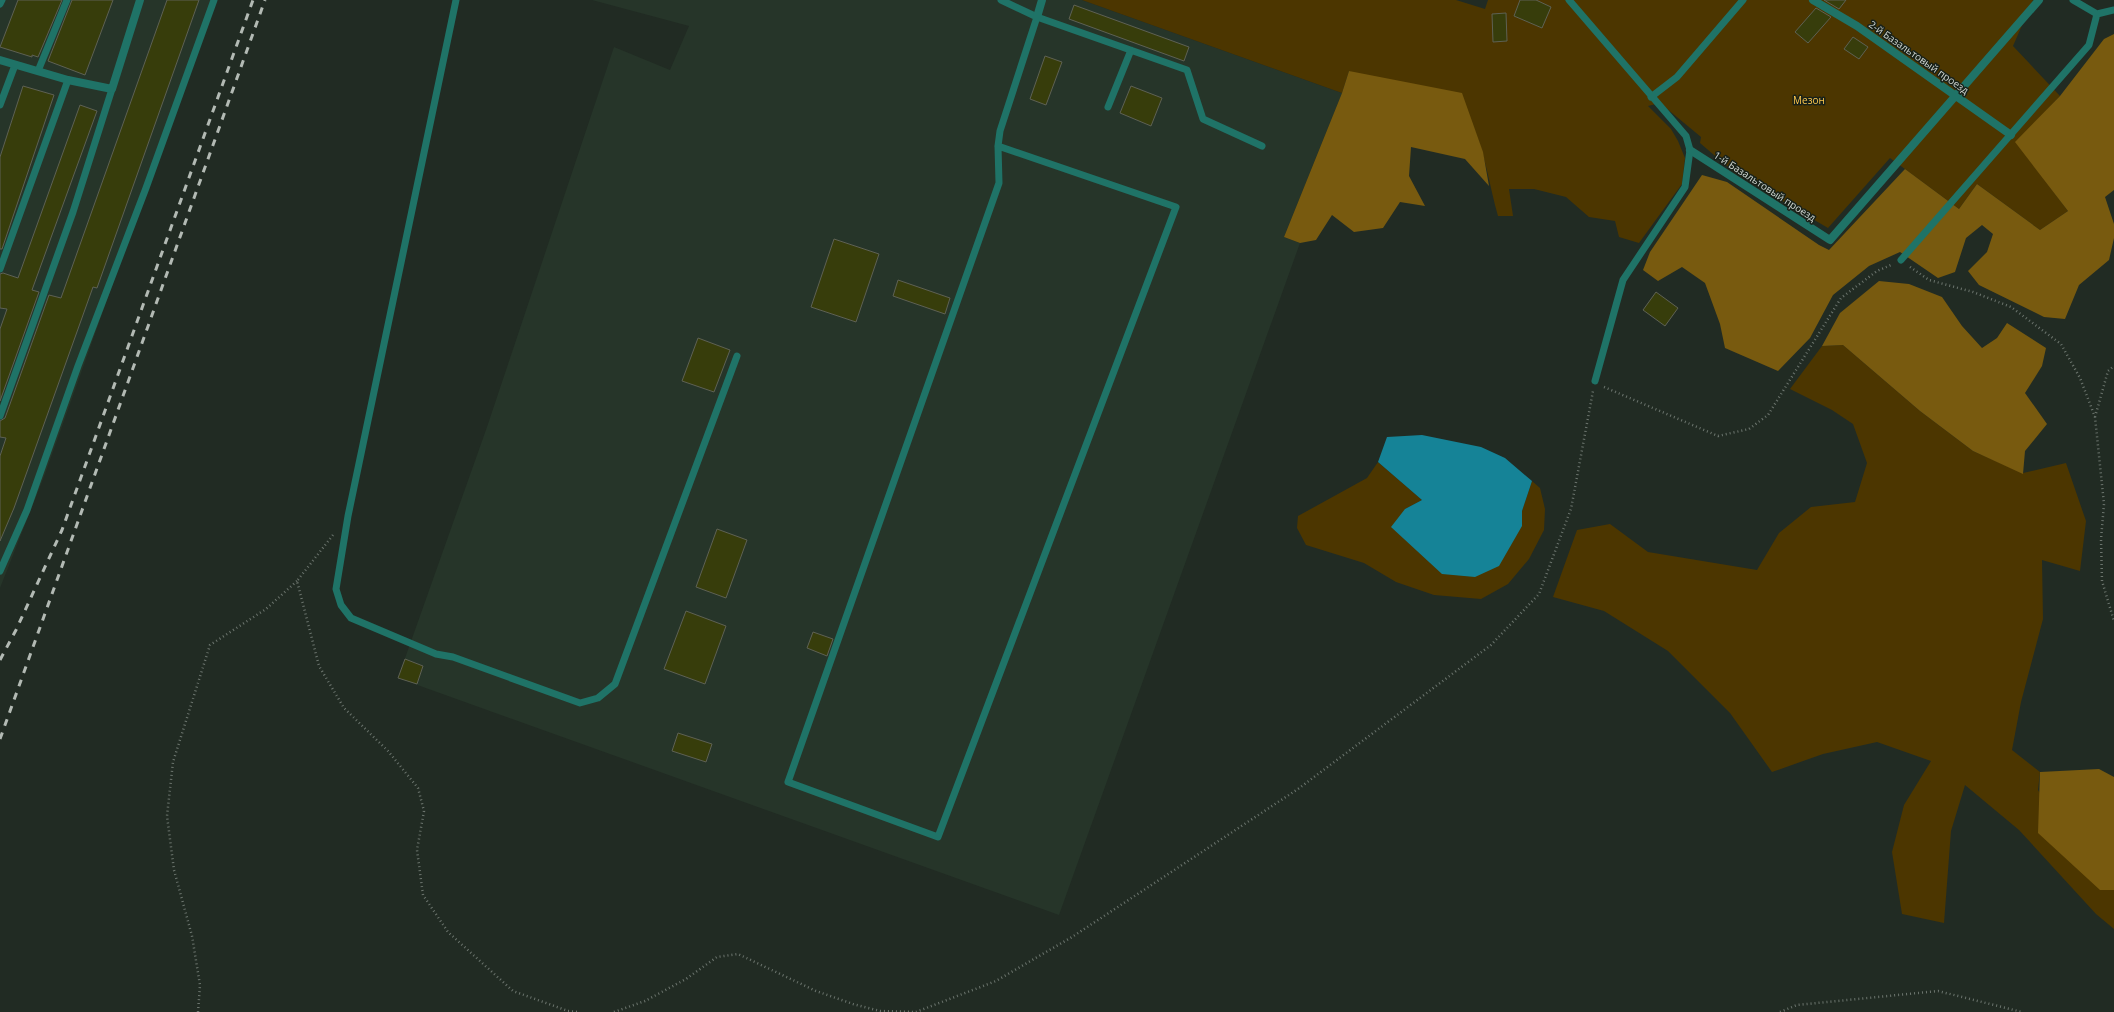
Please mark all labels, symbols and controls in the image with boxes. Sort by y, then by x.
street label: 2-й Базальтовый проезд [1866,17,1972,97]
park label: Мезон [1793,93,1825,107]
street label: 1-й Базальтовый проезд [1711,148,1819,224]

